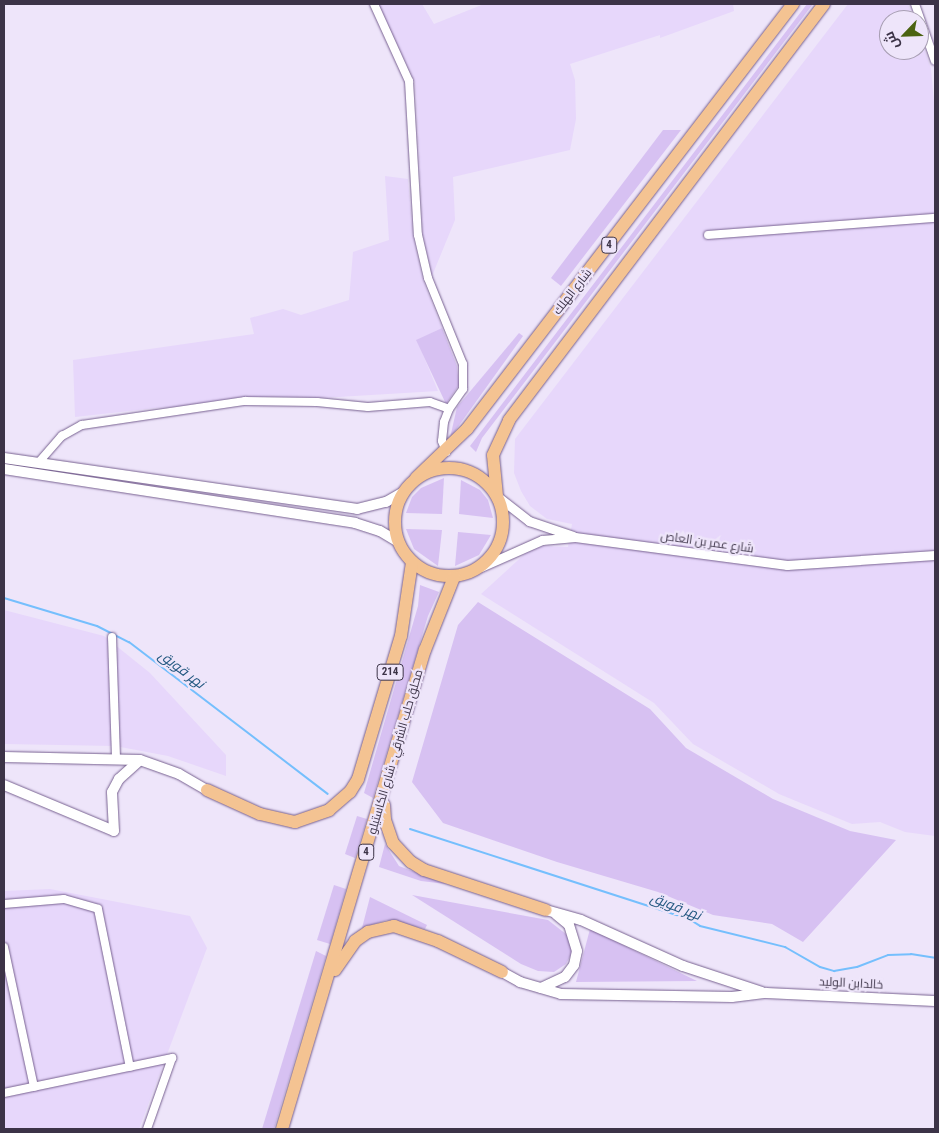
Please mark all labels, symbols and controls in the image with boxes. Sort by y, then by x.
north arrow [879,10,929,60]
text: ش [880,29,902,52]
road number: 4 [600,236,618,254]
street label: شارع الهلك [551,266,595,318]
street label: شارع عمر بن العاص [660,529,754,557]
water label: نهر قويق [156,646,208,692]
road number: 214 [376,664,404,680]
street label: محلق حلب الشرقي - شارع الكاستيلو [366,668,426,836]
road number: 4 [357,844,375,860]
water label: نهر قويق [648,889,704,923]
street label: خالدابن الوليد [819,975,883,993]

